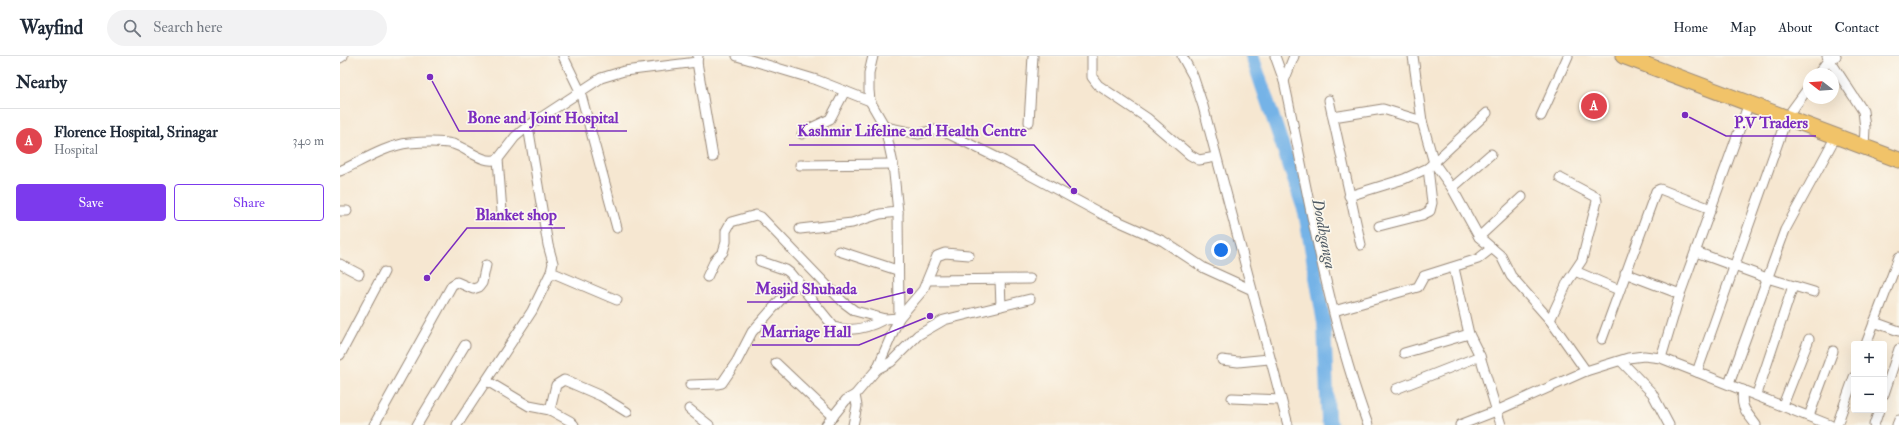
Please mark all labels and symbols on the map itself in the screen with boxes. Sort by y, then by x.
north arrow [1803,68,1839,104]
pin: A [1581,91,1607,121]
callout: Bone and Joint Hospital [459,103,627,131]
text: Bone and Joint Hospital [467,108,620,129]
callout: P.V Traders [1726,108,1816,136]
text: P.V Traders [1734,113,1808,133]
callout: Kashmir Lifeline and Health Centre [789,117,1034,145]
text: Kashmir Lifeline and Health Centre [797,121,1027,141]
water label: Doodhganga [1307,196,1341,271]
callout: Blanket shop [467,200,565,228]
text: Blanket shop [475,205,557,226]
your location [1211,240,1231,260]
callout: Masjid Shuhada [747,274,865,302]
text: Masjid Shuhada [754,279,857,299]
callout: Marriage Hall [752,317,859,345]
text: Marriage Hall [760,322,852,343]

